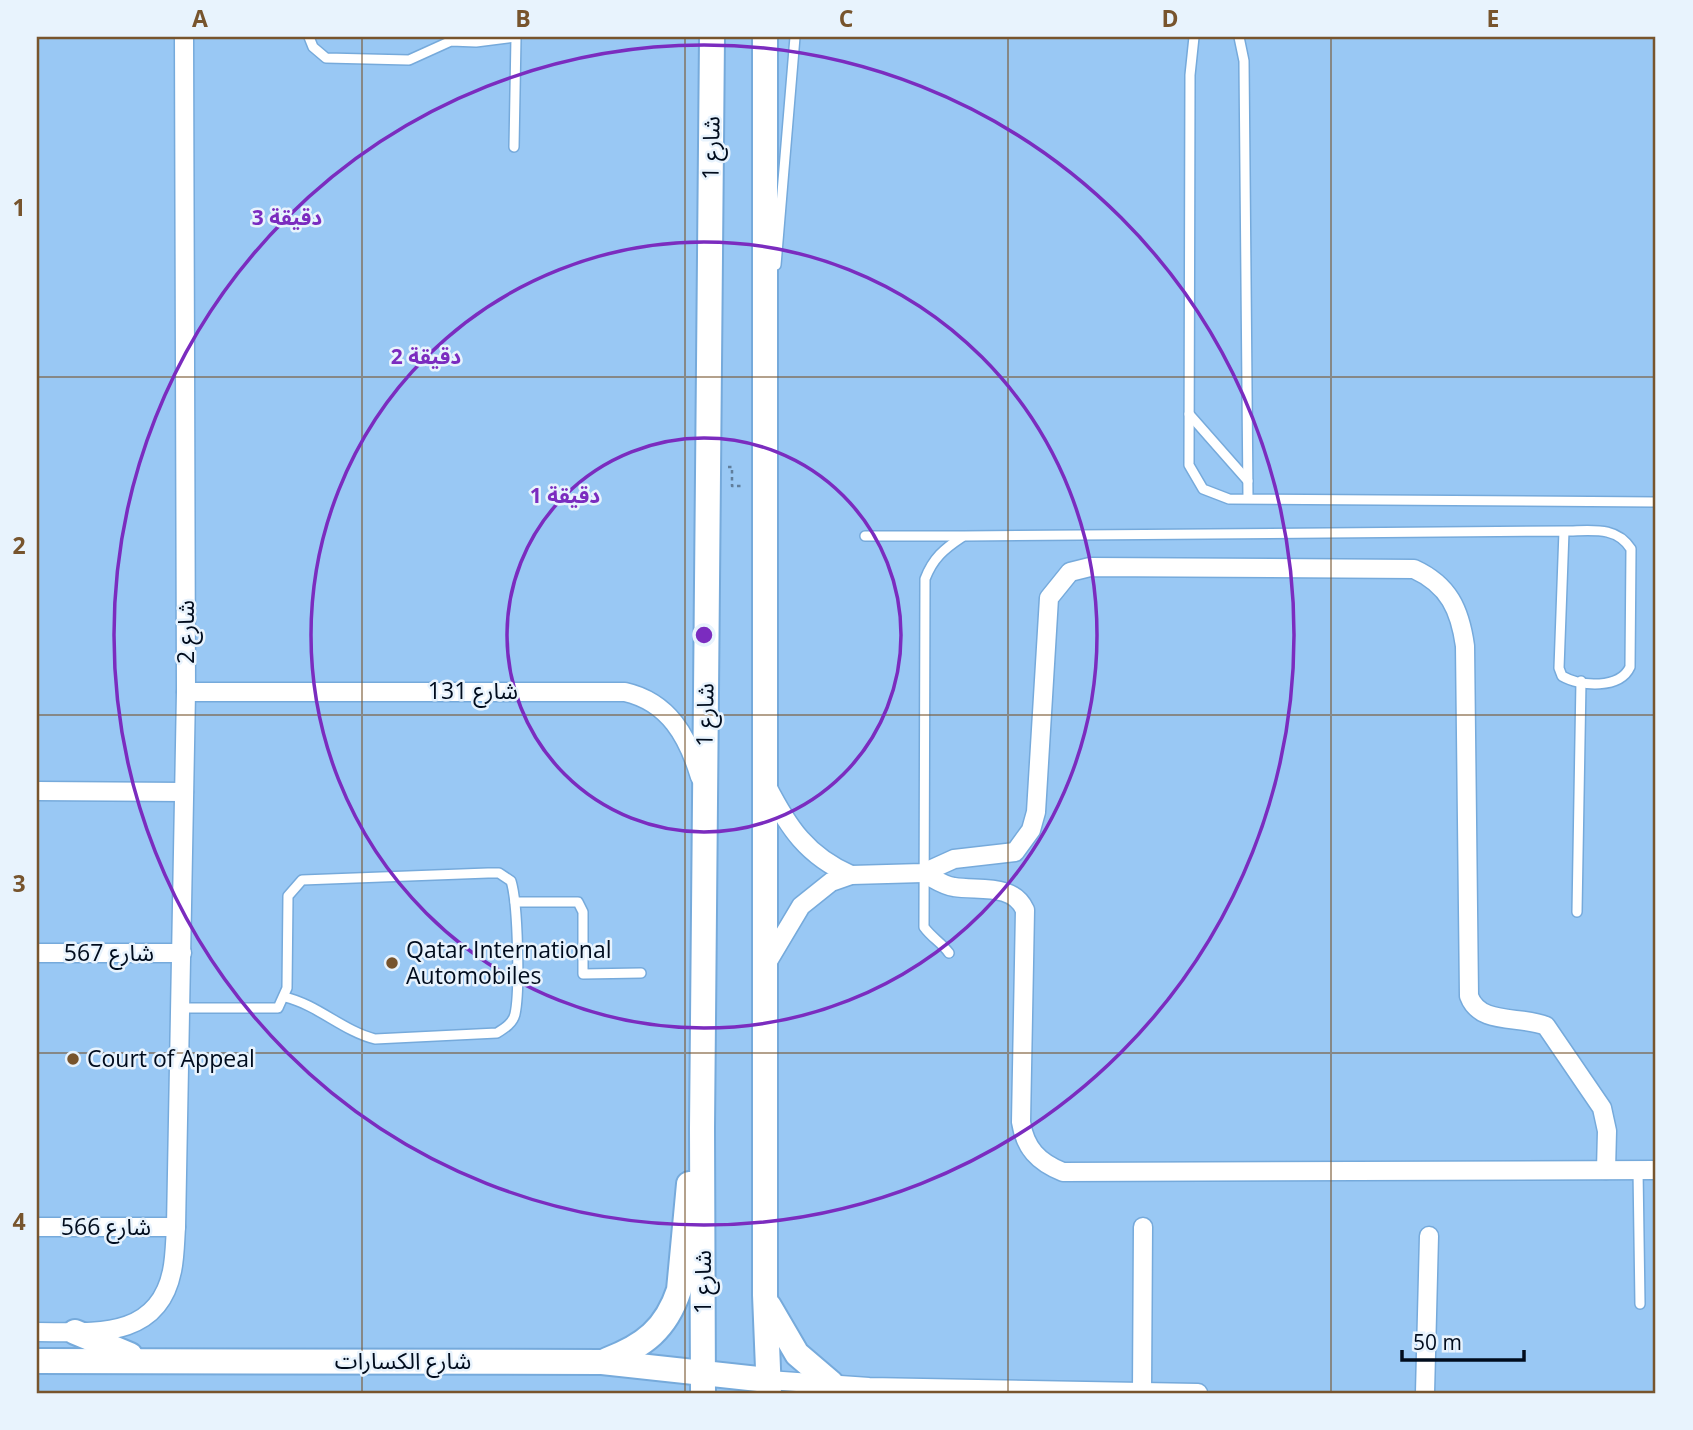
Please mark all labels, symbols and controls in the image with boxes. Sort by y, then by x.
text: A [192,2,208,34]
text: B [515,2,531,34]
text: C [839,2,853,34]
text: D [1161,2,1179,34]
text: E [1487,2,1499,34]
street label: شارع 1 [693,116,729,180]
text: 1 [12,191,26,223]
text: 3 دقيقة [252,203,322,231]
text: 2 دقيقة [391,342,461,370]
text: 1 دقيقة [530,481,600,509]
text: 2 [12,529,26,561]
street label: شارع 2 [169,600,203,664]
centre of rings [692,623,716,647]
street label: شارع 131 [428,674,518,708]
street label: شارع 1 [687,683,723,747]
text: 3 [12,867,26,899]
place label: Qatar International Automobiles [406,933,611,991]
street label: شارع 567 [64,936,154,970]
marker: Qatar International Automobiles [384,955,400,971]
place label: Court of Appeal [87,1042,255,1074]
marker: Court of Appeal [65,1051,81,1067]
text: 4 [12,1205,26,1237]
street label: شارع 566 [61,1210,151,1244]
street label: شارع 1 [686,1250,720,1314]
scale bar [1402,1318,1525,1362]
text: 50 m [1413,1328,1462,1356]
street label: شارع الكسارات [335,1344,471,1378]

